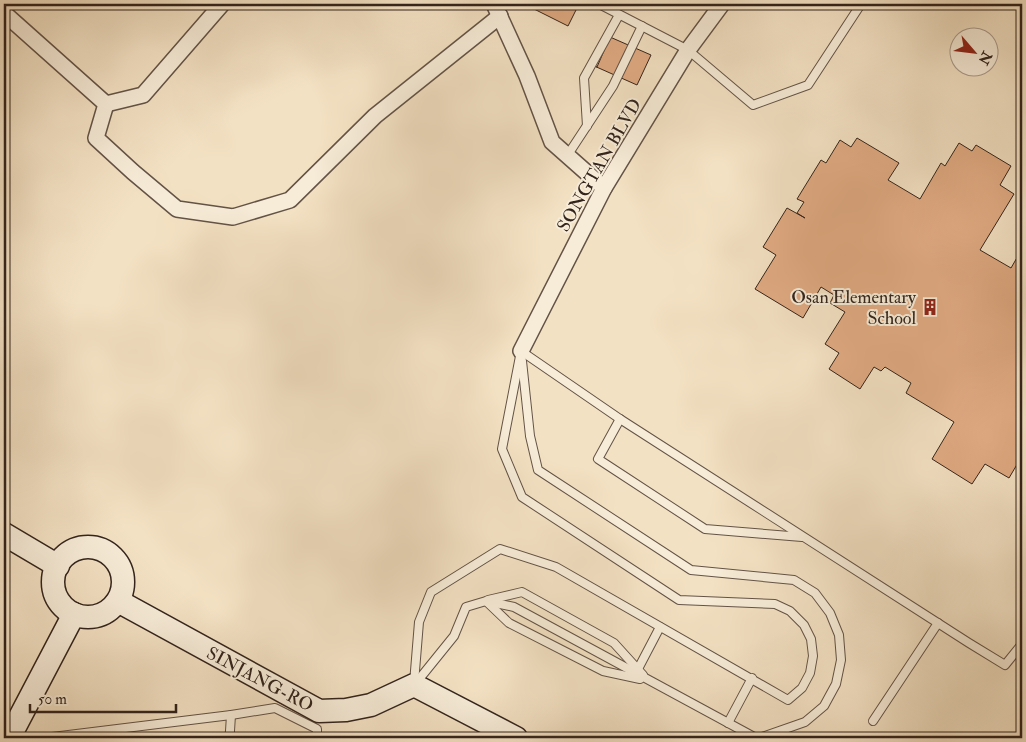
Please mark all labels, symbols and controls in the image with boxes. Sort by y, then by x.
north arrow [948,28,998,78]
text: N [974,47,996,68]
street label: SONGTAN BLVD [552,94,647,236]
place label: Osan Elementary School [791,286,917,330]
building icon: Osan Elementary School [920,297,940,317]
street label: SINJANG-RO [202,642,317,717]
scale bar [30,682,176,714]
text: 50 m [38,690,67,709]

